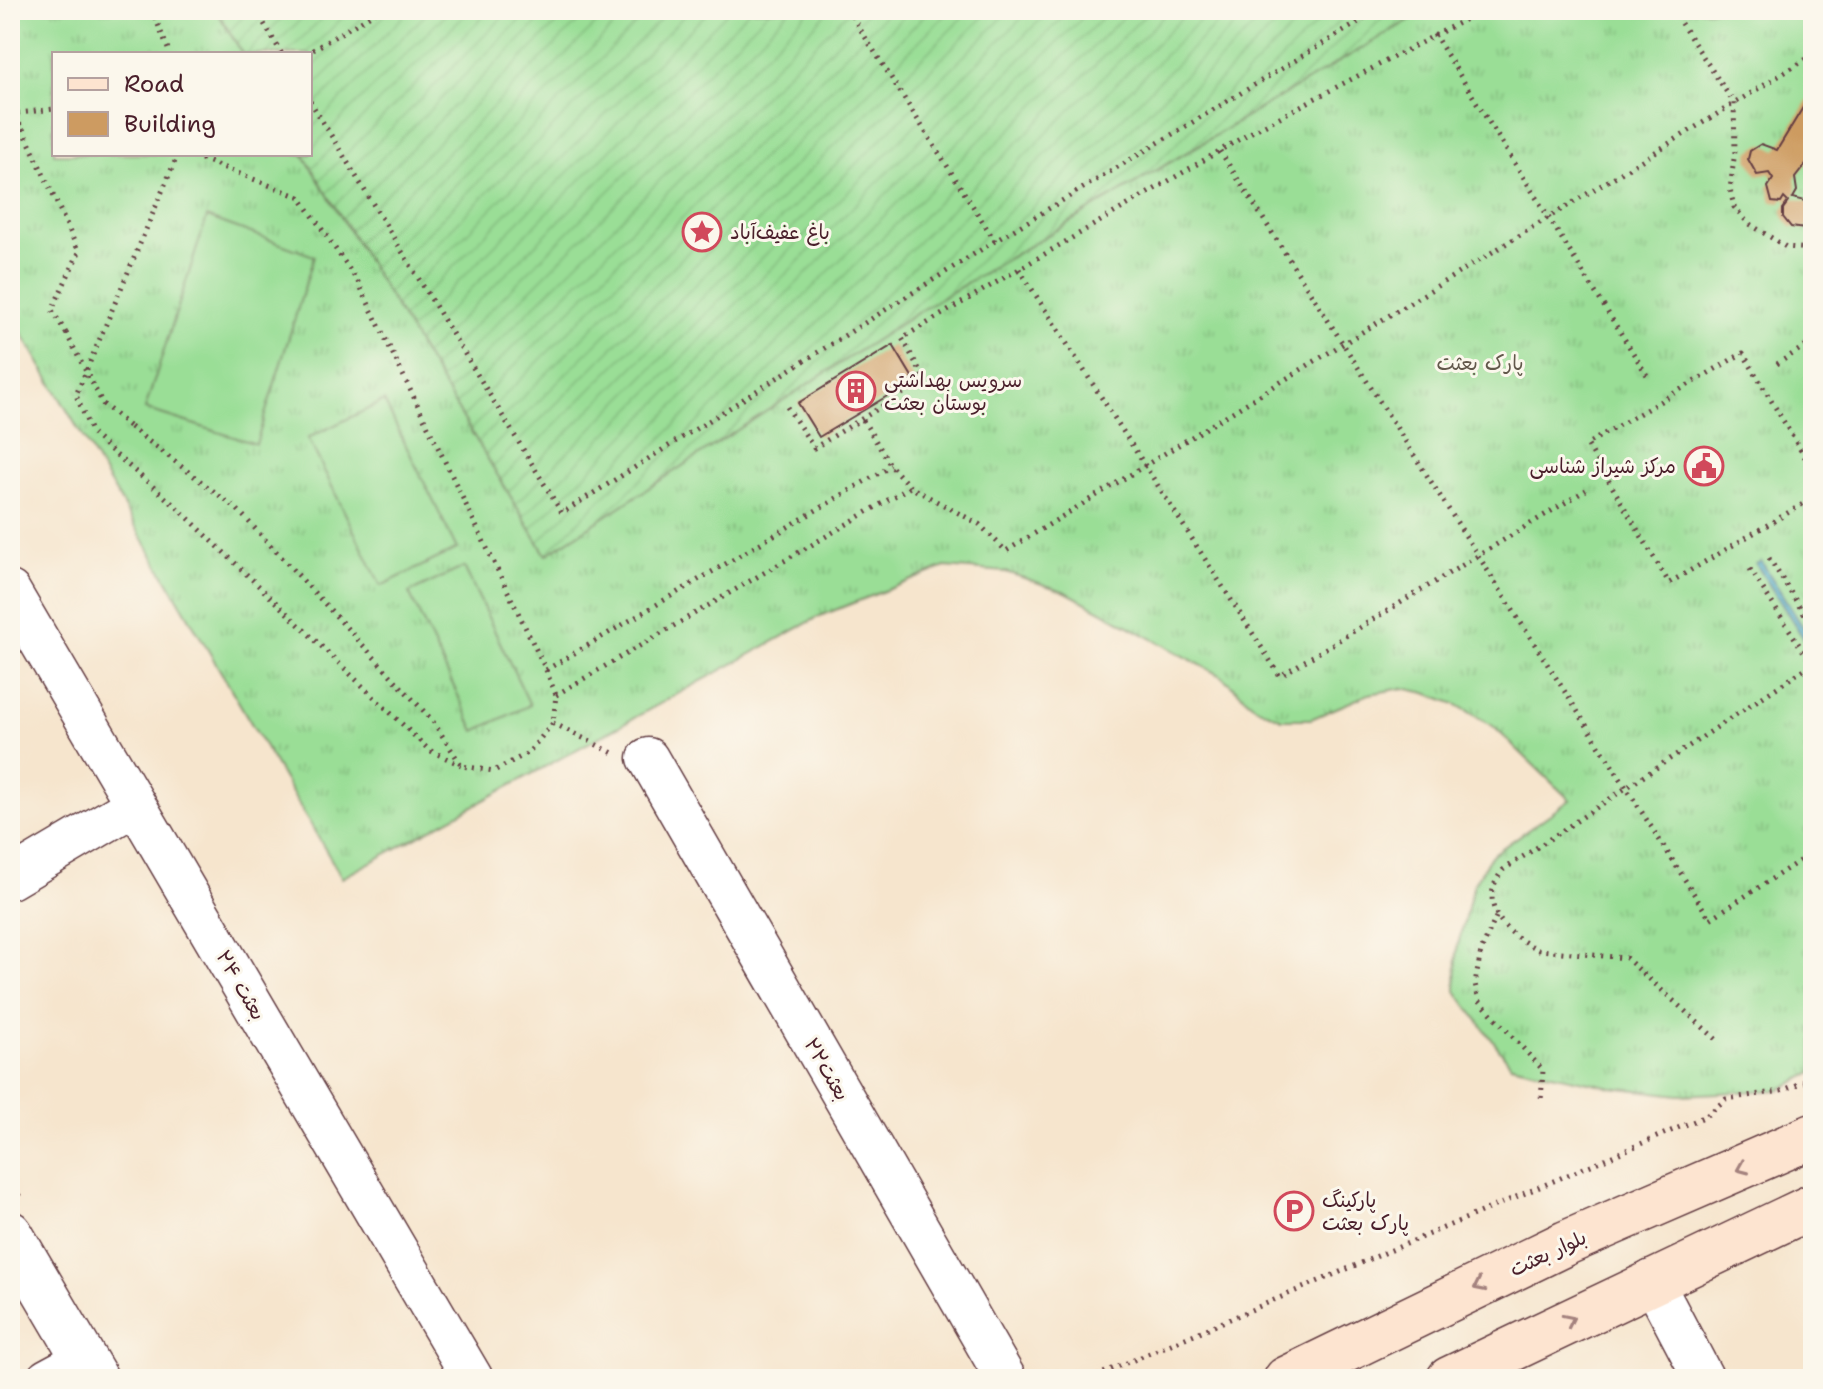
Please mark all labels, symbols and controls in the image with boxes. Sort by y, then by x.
legend [52,52,312,156]
text: Road [124,68,184,100]
text: Building [124,108,216,140]
place icon: باغ عفیف‌آباد [681,211,723,253]
place label: باغ عفیف‌آباد [730,219,830,246]
park label: پارک بعثت [1437,350,1523,376]
place label: سرویس بهداشتی بوستان بعثت [884,367,1022,416]
building icon: سرویس بهداشتی بوستان بعثت [835,370,877,412]
public building icon: مرکز شیراز شناسی [1683,445,1725,487]
place label: مرکز شیراز شناسی [1530,453,1676,479]
street label: بعثت ۲۴ [211,945,271,1025]
street label: بعثت۲۲ [799,1033,855,1105]
one-way arrow [1736,1159,1750,1175]
place label: پارکینگ پارک بعثت [1322,1187,1409,1236]
parking icon: پارکینگ پارک بعثت [1273,1190,1315,1232]
street label: بلوار بعثت [1505,1224,1591,1282]
one-way arrow [1472,1276,1487,1291]
one-way arrow [1561,1314,1575,1330]

